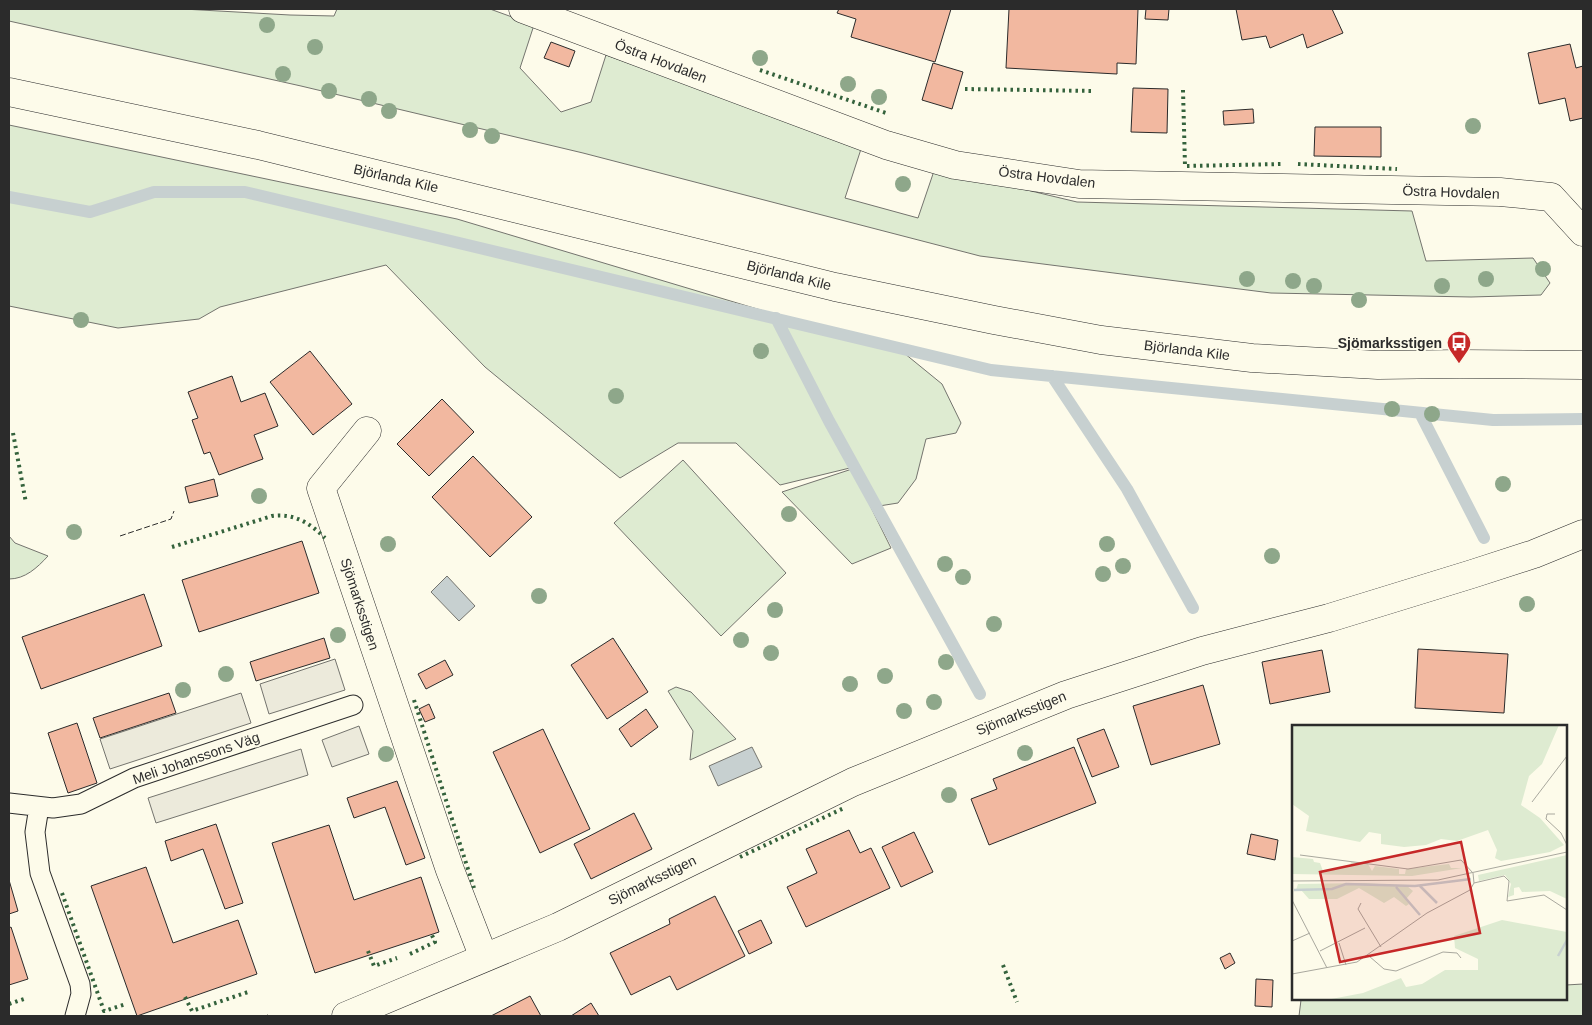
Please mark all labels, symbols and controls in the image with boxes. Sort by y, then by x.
street label: Östra Hovdalen [613,35,710,86]
street label: Björlanda Kile [352,160,440,196]
street label: Östra Hovdalen [998,162,1096,191]
street label: Östra Hovdalen [1402,181,1500,202]
street label: Björlanda Kile [745,257,833,293]
bus stop icon: Sjömarksstigen [1446,330,1472,364]
place label: Sjömarksstigen [1338,335,1442,351]
street label: Björlanda Kile [1143,337,1231,363]
street label: Sjömarksstigen [338,556,382,652]
street label: Sjömarksstigen [974,688,1068,738]
inset map [1292,725,1567,1000]
street label: Meli Johanssons Väg [130,729,262,787]
street label: Sjömarksstigen [605,852,699,908]

